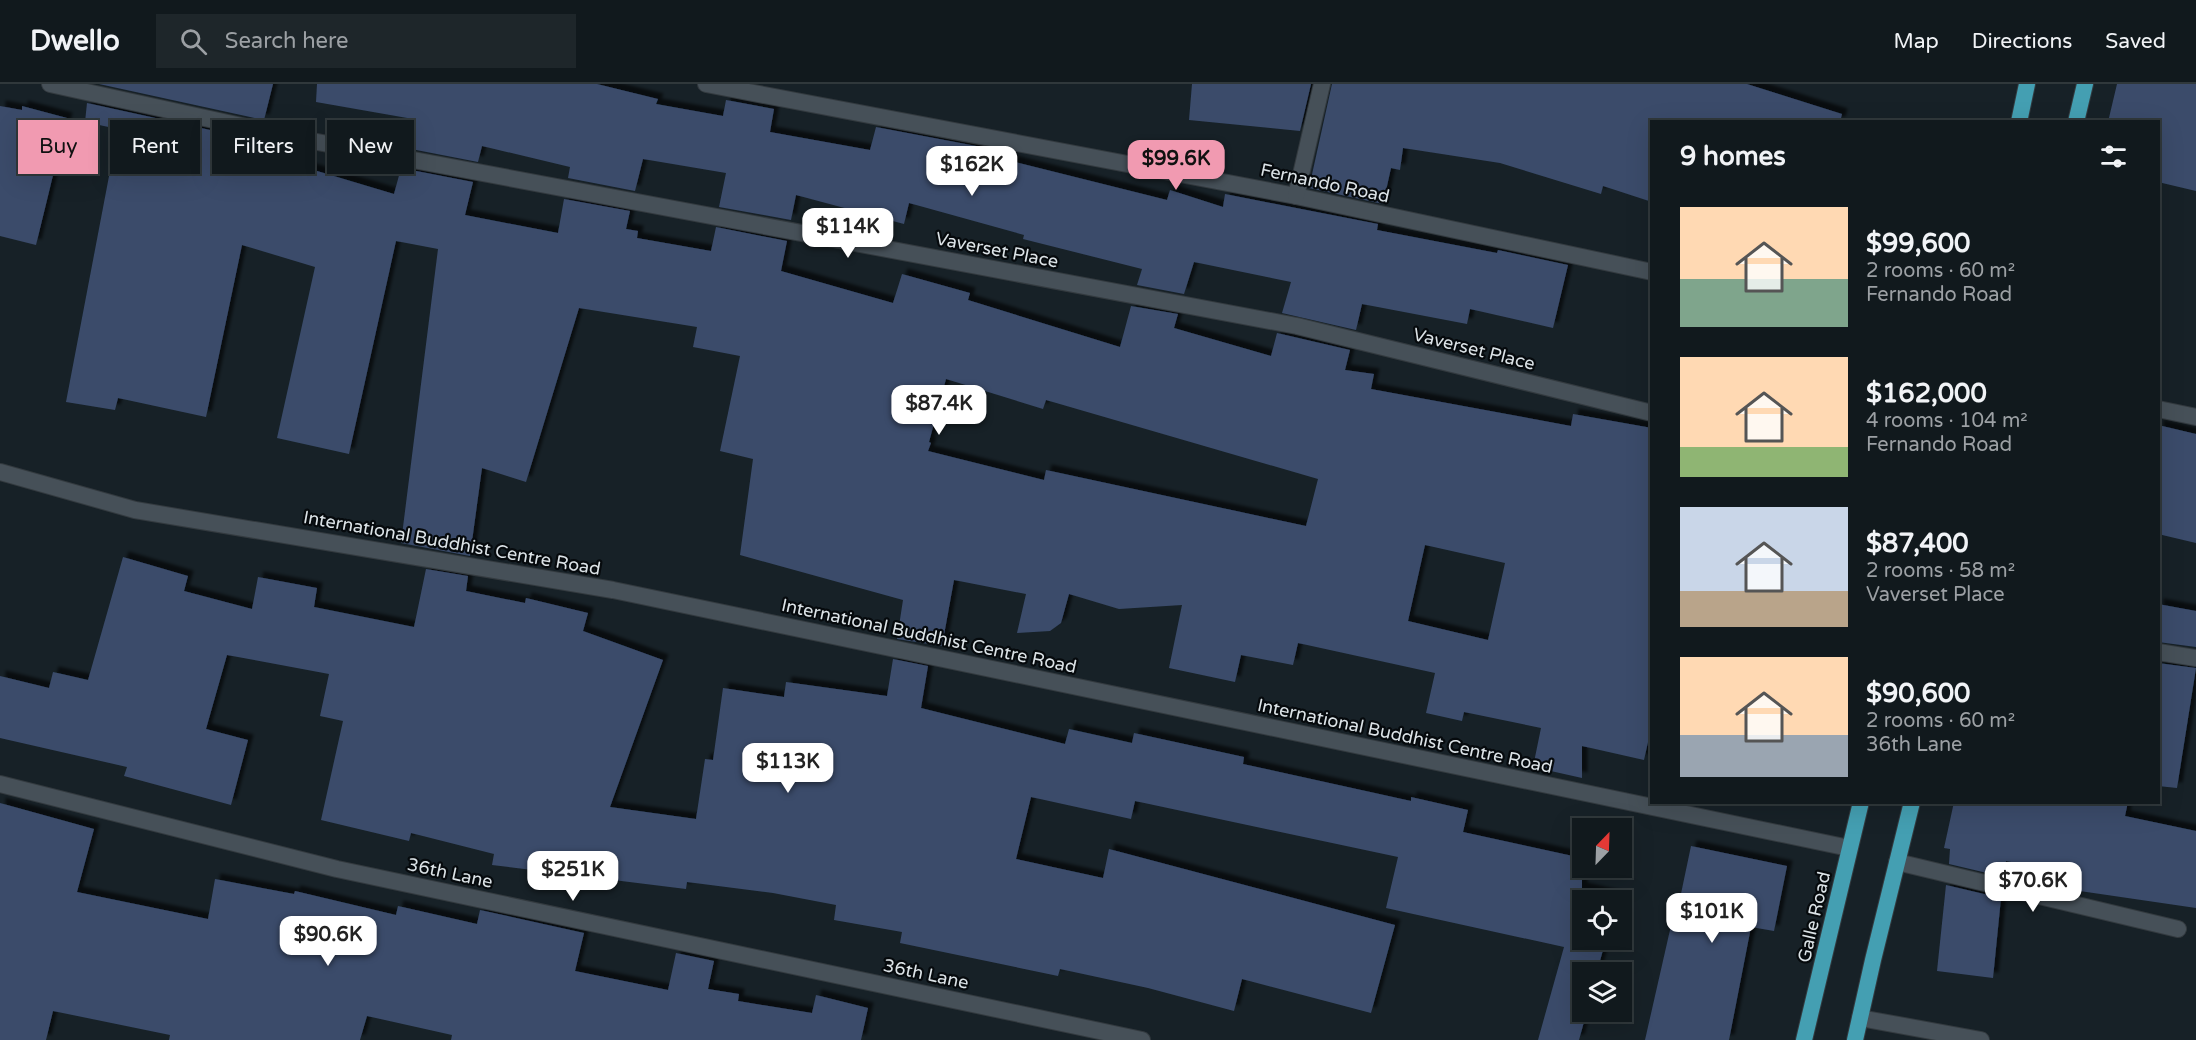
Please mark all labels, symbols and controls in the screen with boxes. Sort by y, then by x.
search box [156,14,576,68]
text: Dwello [30,24,120,58]
icon: search [177,25,210,58]
text: Search here [225,28,349,54]
text: Map [1893,29,1939,54]
text: Directions [1972,29,2072,54]
text: Saved [2105,29,2166,54]
chip: Buy [18,120,98,174]
chip: Rent [110,120,200,174]
chip: Filters [212,120,315,174]
chip: New [327,120,414,174]
pin: $99.6K [1127,140,1225,191]
icon: filters [2097,140,2130,173]
text: 9 homes [1680,141,1786,172]
pin: $162K [930,146,1014,197]
text: $99.6K [1142,147,1210,171]
text: $162K [940,153,1004,177]
street label: Fernando Road [1258,159,1392,207]
pin: $114K [806,208,890,259]
text: $114K [816,215,880,239]
street label: Vaverset Place [934,227,1060,273]
text: $99,600 [1866,228,1970,259]
icon: home [1728,231,1800,303]
text: 2 rooms · 60 m² [1866,259,2015,283]
text: Fernando Road [1866,283,2012,307]
street label: Vaverset Place [1411,323,1537,375]
text: $162,000 [1866,378,1987,409]
icon: home [1728,381,1800,453]
pin: $87.4K [890,385,988,436]
text: $87.4K [905,392,973,416]
text: 4 rooms · 104 m² [1866,409,2028,433]
text: Fernando Road [1866,433,2012,457]
street label: International Buddhist Centre Road [302,506,602,580]
text: $87,400 [1866,528,1969,559]
icon: home [1728,531,1800,603]
text: 2 rooms · 58 m² [1866,559,2015,583]
text: Vaverset Place [1866,583,2004,607]
street label: International Buddhist Centre Road [779,594,1079,678]
text: $90,600 [1866,678,1970,709]
icon: home [1728,681,1800,753]
street label: International Buddhist Centre Road [1255,694,1555,778]
text: 2 rooms · 60 m² [1866,709,2015,733]
text: 36th Lane [1866,733,1962,757]
pin: $113K [746,743,830,794]
text: $113K [756,750,820,774]
north arrow [1572,818,1632,878]
map controls [1572,818,1632,1022]
pin: $251K [531,851,615,902]
street label: 36th Lane [405,853,495,893]
text: $251K [541,858,605,882]
pin: $70.6K [1984,862,2082,913]
street label: Galle Road [1793,869,1835,965]
text: $70.6K [1999,869,2067,893]
button: locate [1572,890,1632,950]
pin: $101K [1670,893,1754,944]
text: $101K [1680,900,1744,924]
pin: $90.6K [279,916,377,967]
text: $90.6K [294,923,362,947]
street label: 36th Lane [881,954,971,994]
button: layers [1572,962,1632,1022]

